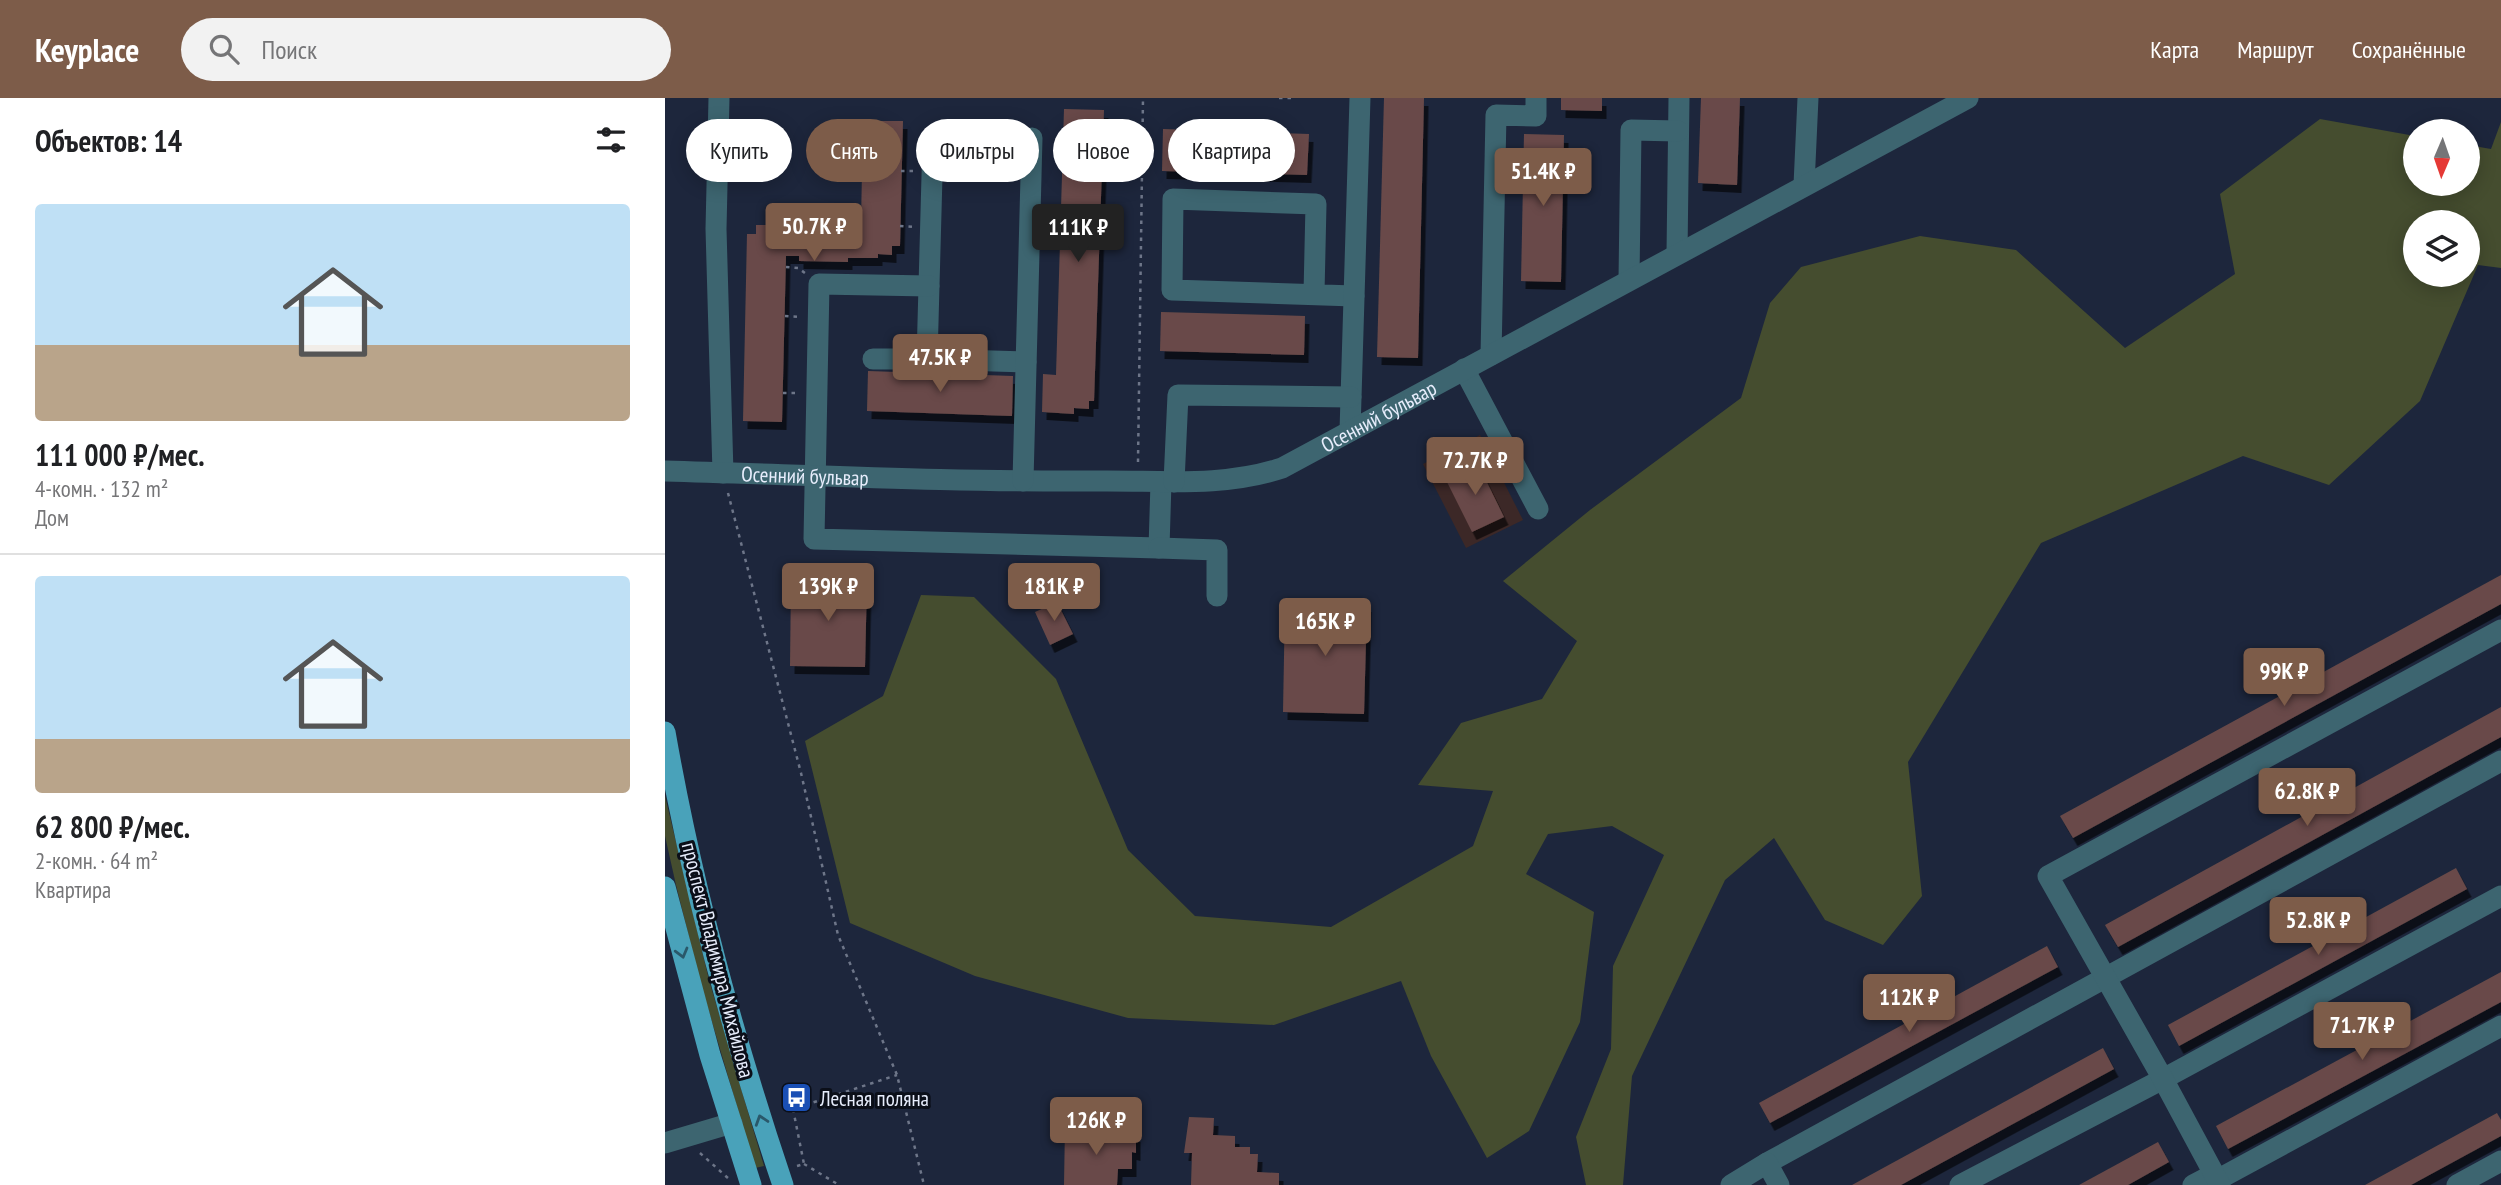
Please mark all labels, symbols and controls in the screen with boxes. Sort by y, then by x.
search box [181,18,671,81]
text: Keyplace [35,28,139,71]
icon: search [205,30,243,68]
text: Поиск [261,33,317,66]
text: Карта [2150,34,2199,65]
text: Маршрут [2237,34,2314,65]
text: Сохранённые [2352,34,2466,65]
chip: Купить [686,119,792,182]
chip: Снять [806,119,902,182]
chip: Фильтры [916,119,1039,182]
chip: Новое [1053,119,1154,182]
chip: Квартира [1168,119,1295,182]
north arrow [2403,119,2480,196]
map controls [2403,119,2480,287]
text: Объектов: 14 [35,121,182,160]
icon: filters [592,121,630,159]
pin: 51.4K ₽ [1478,148,1608,208]
text: 51.4K ₽ [1511,156,1575,185]
pin: 50.7K ₽ [749,204,879,263]
pin: 111K ₽ [1021,204,1135,264]
button: layers [2403,210,2480,287]
text: 50.7K ₽ [782,211,846,240]
text: 111K ₽ [1048,212,1108,241]
icon: home [270,249,396,375]
pin: 47.5K ₽ [875,334,1005,394]
text: 47.5K ₽ [909,342,971,371]
street label: Осенний бульвар [1316,374,1441,458]
text: 111 000 ₽/мес. [35,435,205,474]
pin: 72.7K ₽ [1410,438,1540,497]
text: 72.7K ₽ [1443,445,1507,474]
street label: Осенний бульвар [741,460,869,491]
text: 4-комн. · 132 m² [35,474,168,503]
text: Дом [35,503,69,532]
pin: 139K ₽ [771,564,885,623]
pin: 181K ₽ [997,564,1111,623]
text: 139K ₽ [798,571,858,600]
text: 181K ₽ [1024,571,1084,600]
pin: 165K ₽ [1268,598,1382,658]
text: 165K ₽ [1295,606,1355,635]
icon: home [270,621,396,747]
pin: 99K ₽ [2235,648,2333,708]
text: 99K ₽ [2259,656,2309,685]
pin: 62.8K ₽ [2242,768,2372,828]
text: 62.8K ₽ [2275,776,2339,805]
text: 62 800 ₽/мес. [35,807,190,846]
street label: проспект Владимира Михайлова [676,839,760,1081]
text: 2-комн. · 64 m² [35,846,158,875]
text: Квартира [35,875,111,904]
pin: 52.8K ₽ [2253,898,2383,957]
text: 52.8K ₽ [2286,905,2350,934]
one-way arrow [674,947,688,959]
pin: 112K ₽ [1852,974,1966,1034]
text: 112K ₽ [1879,982,1939,1011]
pin: 71.7K ₽ [2297,1002,2427,1062]
text: 71.7K ₽ [2330,1010,2394,1039]
bus stop icon: Лесная поляна [780,1081,814,1115]
place label: Лесная поляна [819,1085,929,1112]
pin: 126K ₽ [1039,1098,1153,1157]
text: 126K ₽ [1066,1105,1126,1134]
one-way arrow [755,1115,770,1127]

